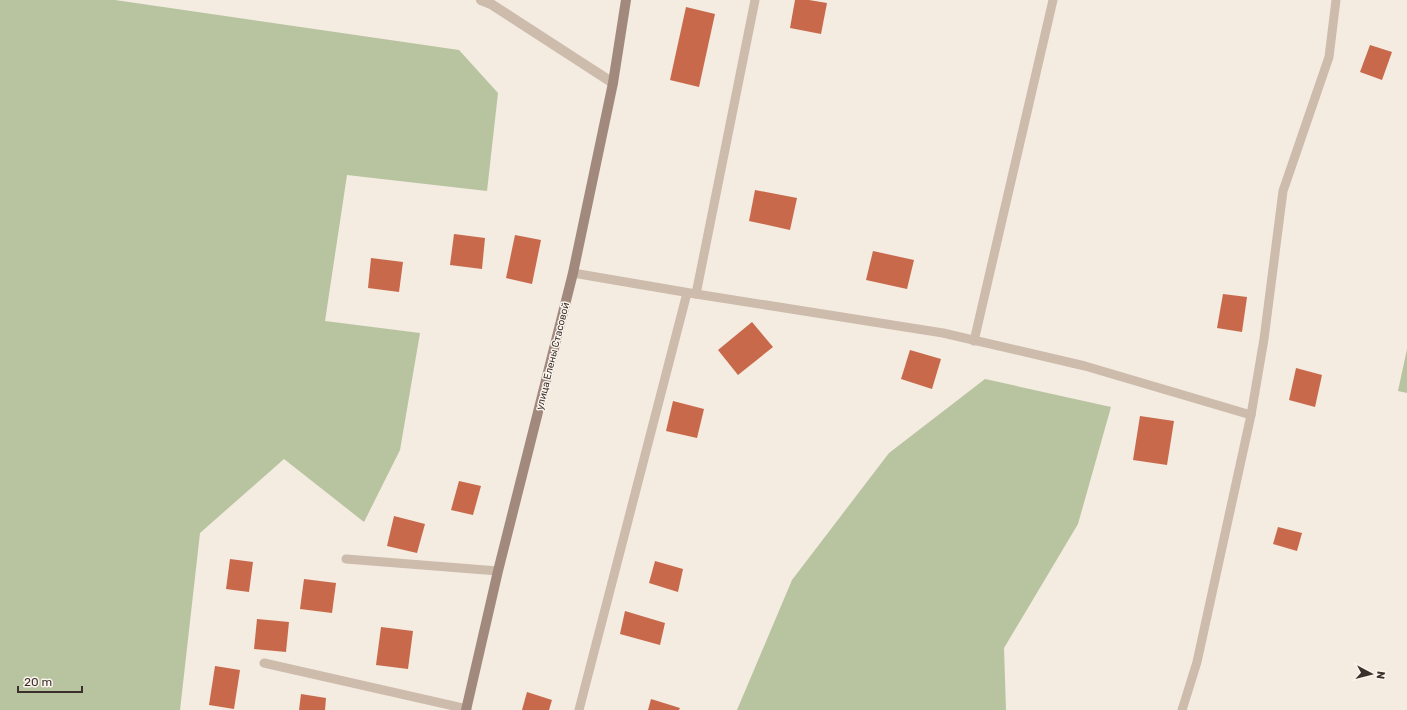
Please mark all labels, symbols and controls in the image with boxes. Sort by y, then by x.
street label: улица Елены Стасовой [534,301,572,411]
north arrow [1351,654,1391,694]
scale bar [18,668,82,694]
text: N [1373,670,1387,680]
text: 20 m [24,675,52,689]

